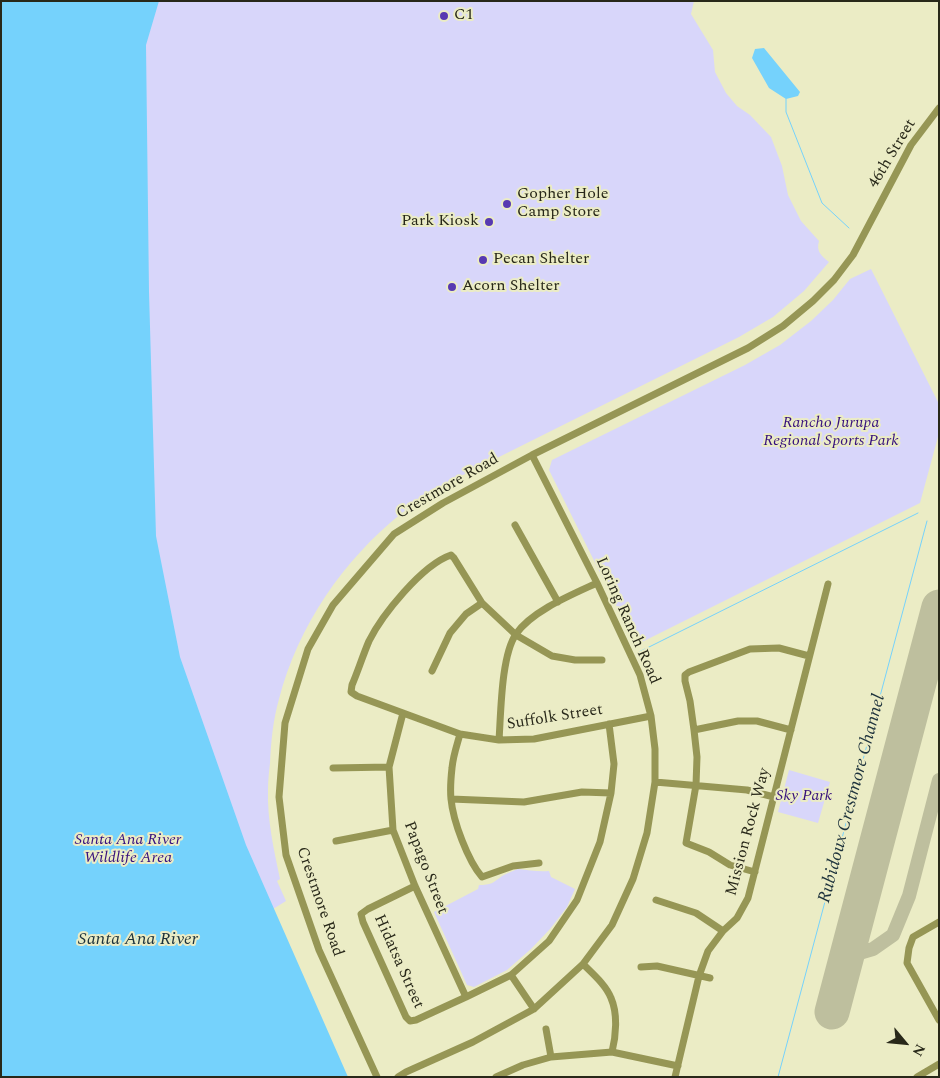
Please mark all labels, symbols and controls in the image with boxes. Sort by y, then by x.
place label: C1 [454,6,474,26]
marker: C1 [438,10,450,22]
street label: 46th Street [865,116,921,192]
place label: Gopher Hole Camp Store [517,185,608,223]
marker: Gopher Hole Camp Store [501,198,513,210]
place label: Park Kiosk [401,212,479,232]
marker: Park Kiosk [483,216,495,228]
place label: Pecan Shelter [493,250,589,270]
marker: Pecan Shelter [477,254,489,266]
place label: Acorn Shelter [462,277,560,297]
marker: Acorn Shelter [446,281,458,293]
park label: Rancho Jurupa Regional Sports Park [763,414,899,452]
street label: Crestmore Road [393,450,503,524]
street label: Loring Ranch Road [590,555,664,687]
water label: Rubidoux Crestmore Channel [815,692,891,906]
street label: Suffolk Street [506,701,604,735]
street label: Mission Rock Way [723,766,775,898]
park label: Sky Park [776,787,832,807]
street label: Papago Street [399,819,451,917]
park label: Santa Ana River Wildlife Area [75,831,181,869]
street label: Crestmore Road [291,845,347,959]
street label: Hidatsa Street [369,912,427,1012]
water label: Santa Ana River [78,929,198,951]
north arrow [880,1018,930,1068]
text: N [907,1040,931,1060]

